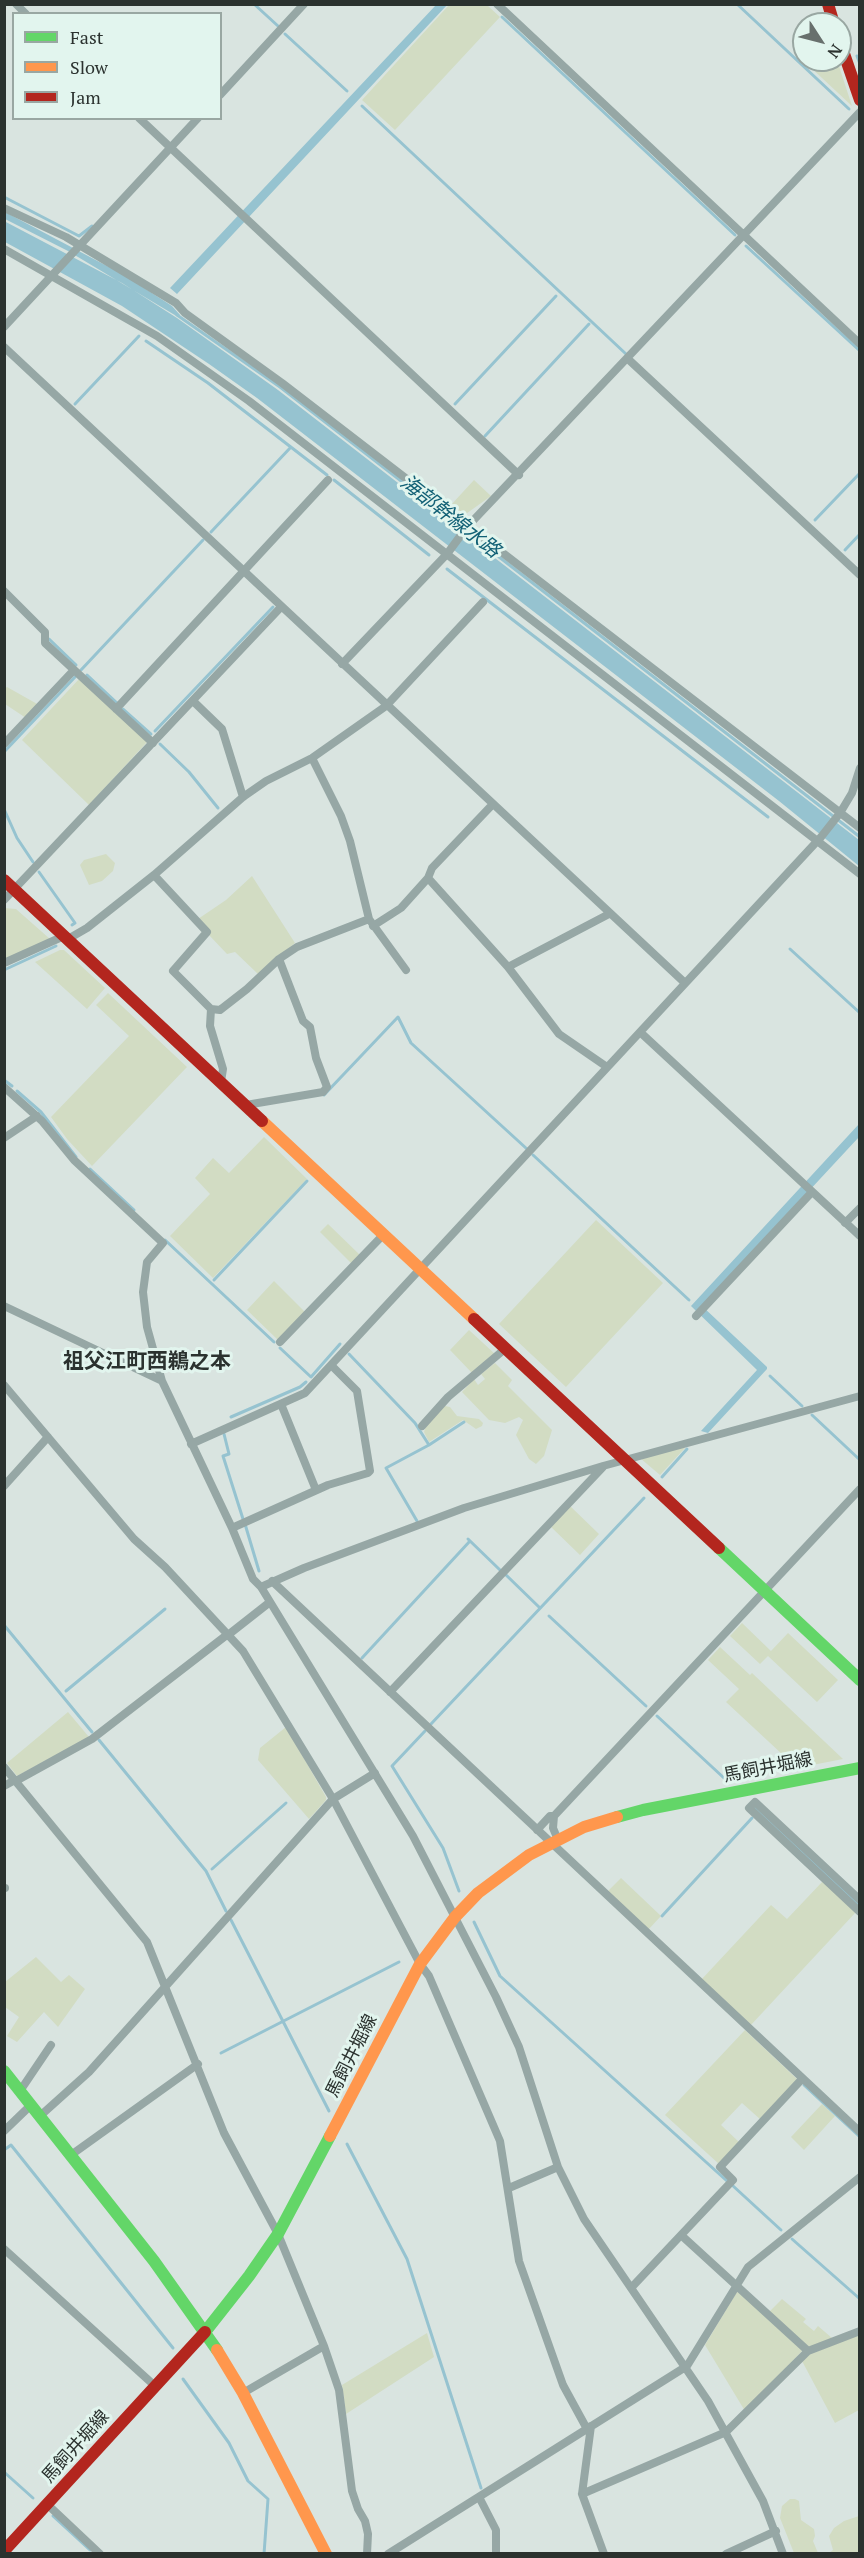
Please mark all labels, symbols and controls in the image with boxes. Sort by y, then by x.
legend [12,12,222,120]
north arrow [792,12,852,72]
text: Fast [70,25,103,49]
text: N [822,40,847,63]
text: Slow [70,55,108,79]
text: Jam [70,85,101,109]
water label: 海部幹線水路 [395,471,505,563]
district label: 祖父江町西鵜之本 [63,1349,231,1375]
street label: 馬飼井堀線 [722,1749,814,1787]
street label: 馬飼井堀線 [322,2011,382,2101]
street label: 馬飼井堀線 [38,2406,114,2488]

